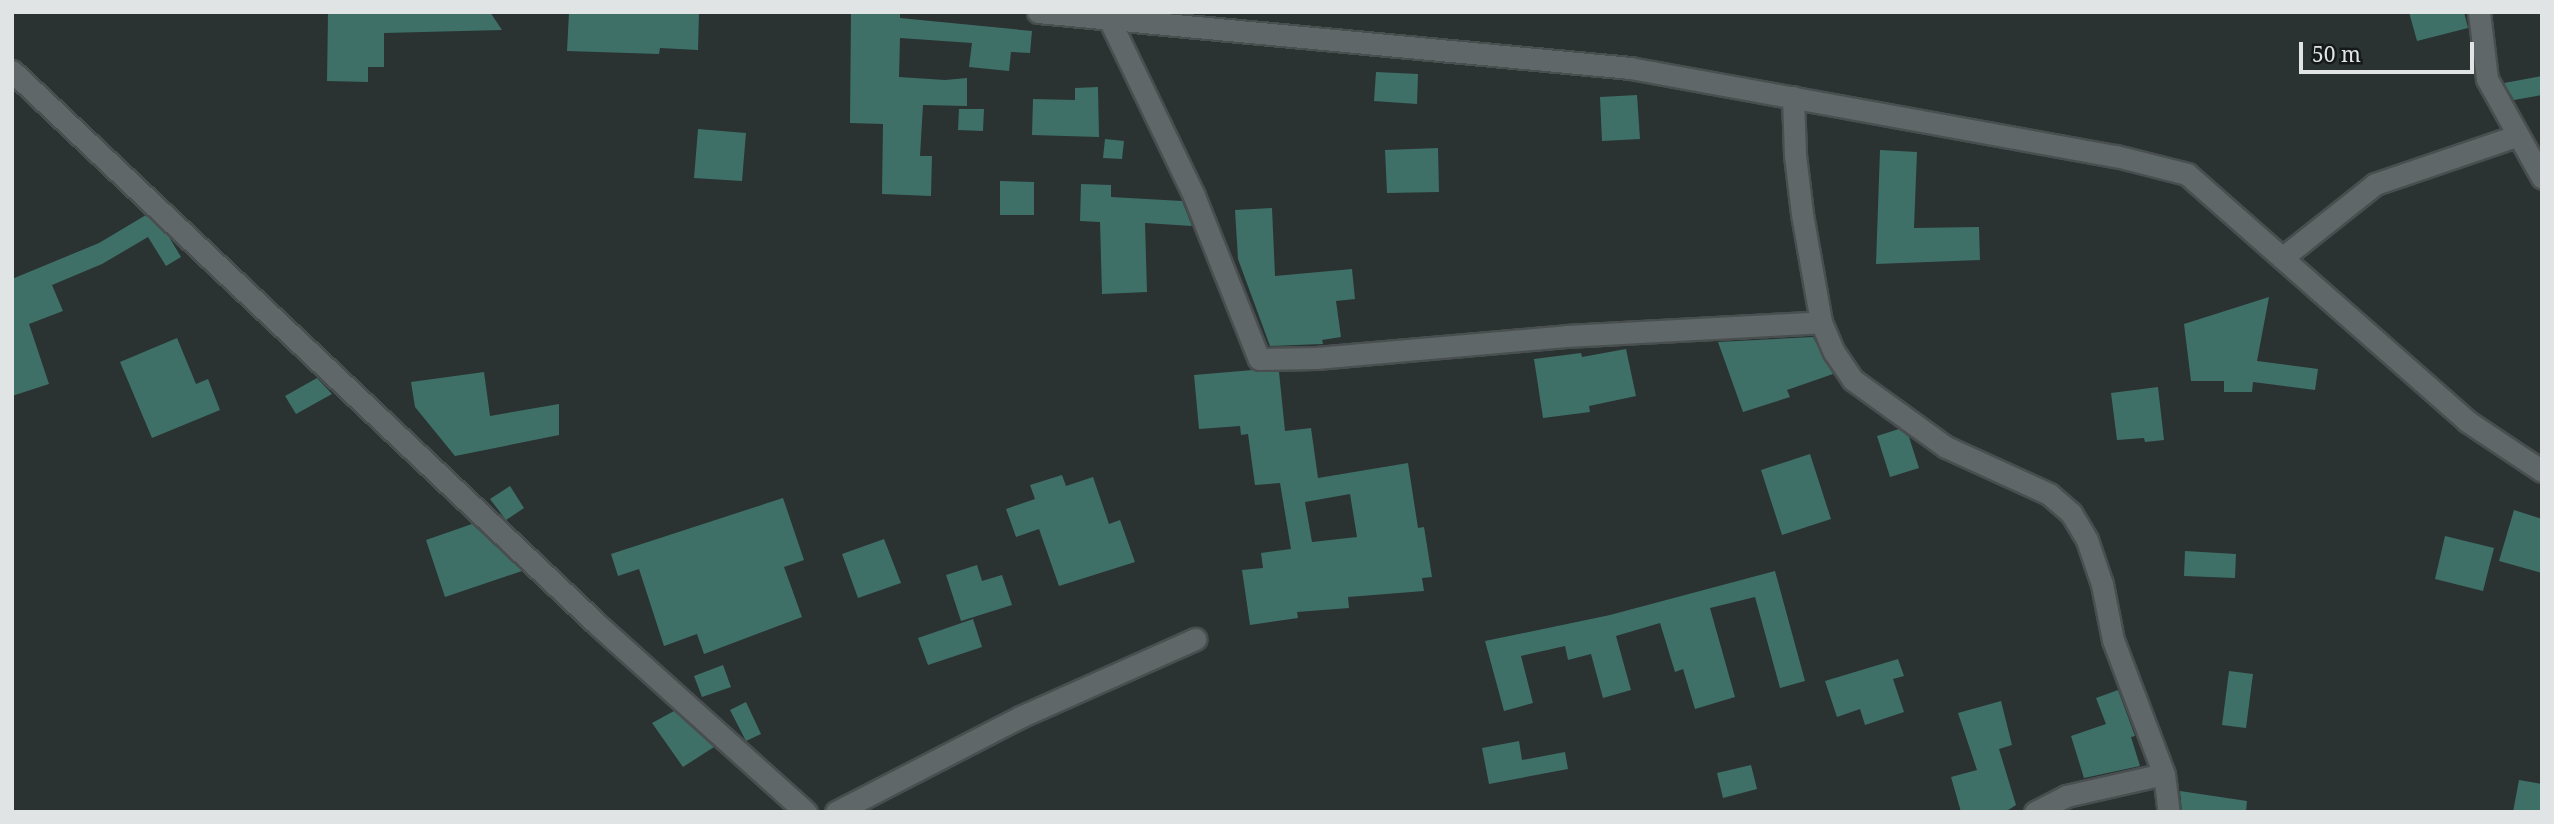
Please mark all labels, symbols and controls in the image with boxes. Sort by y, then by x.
scale bar [2302,28,2477,72]
text: 50 m [2312,40,2361,68]

